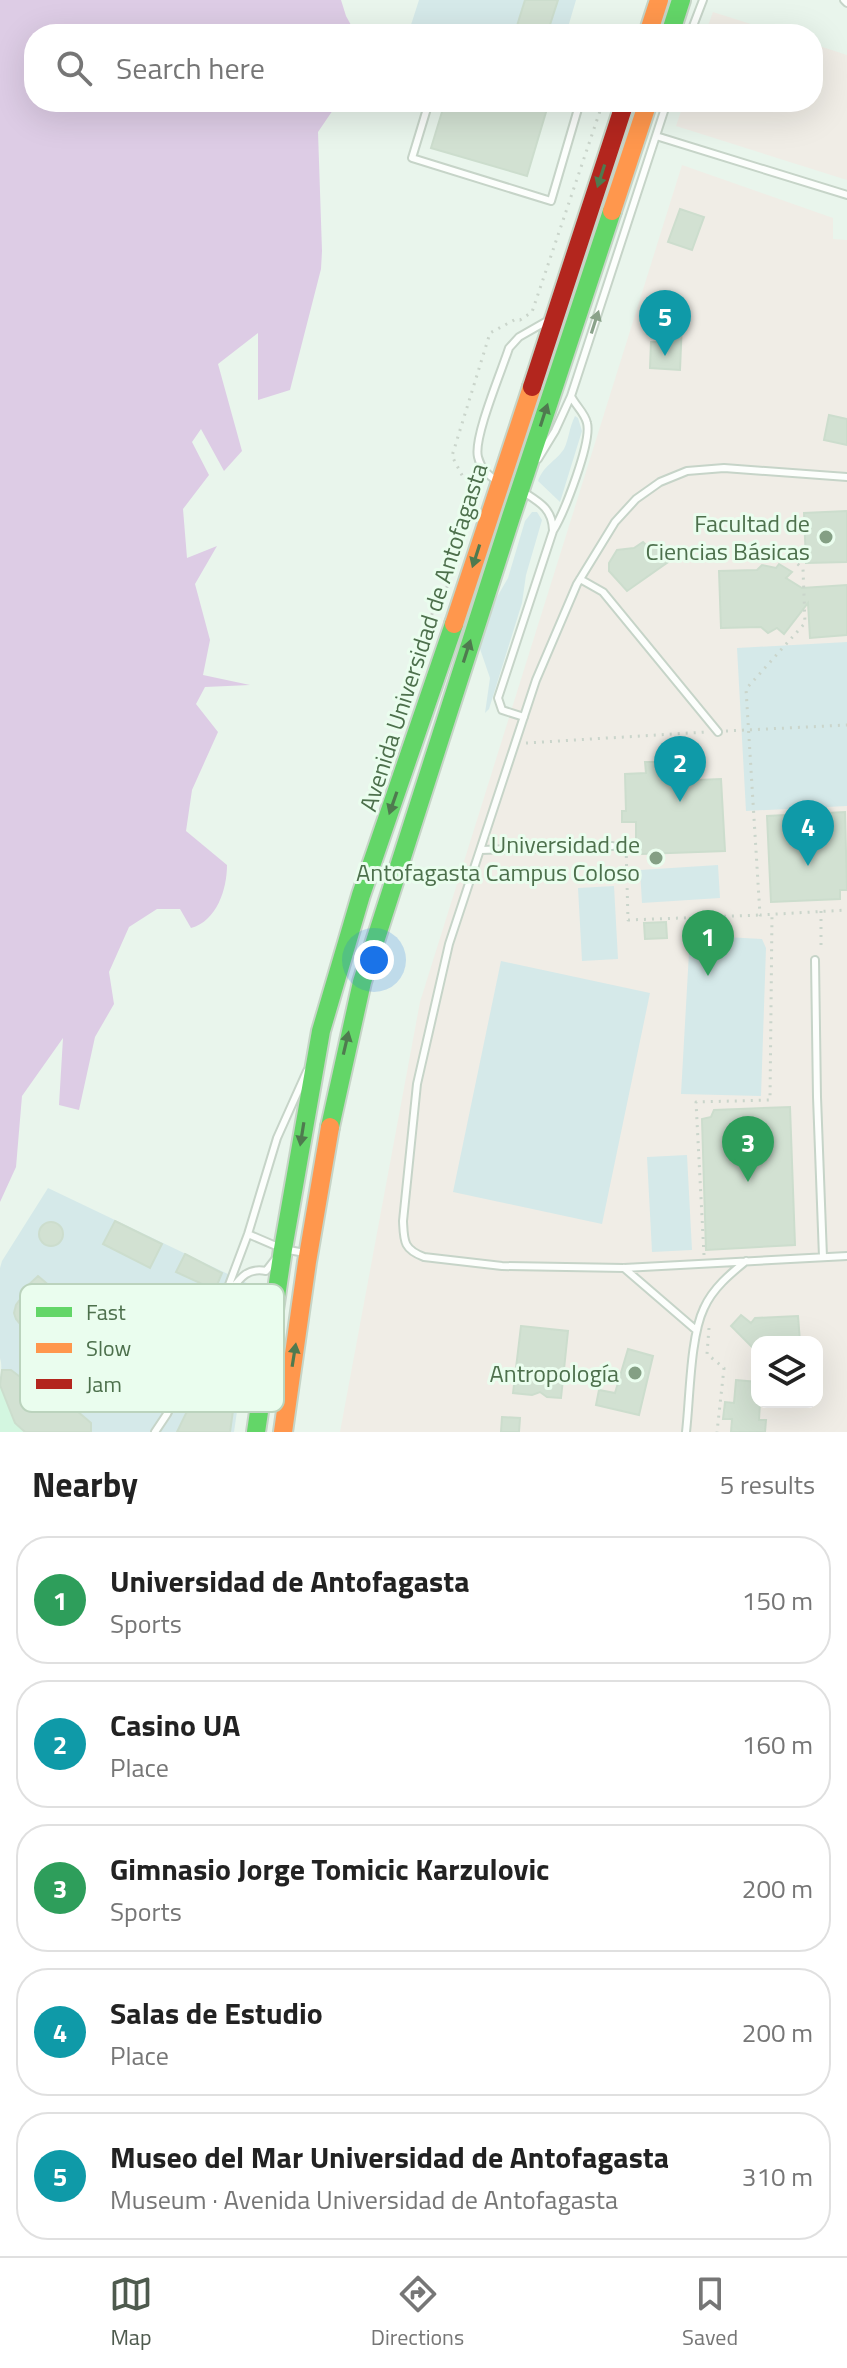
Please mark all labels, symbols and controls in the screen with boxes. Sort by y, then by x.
search box [24,24,823,112]
text: Search here [116,45,265,91]
icon: search [52,46,96,90]
one-way arrow [594,164,606,188]
pin: 5 [639,290,691,356]
one-way arrow [590,309,602,333]
one-way arrow [538,402,550,426]
street label: Avenida Universidad de Antofagasta [350,458,496,816]
place label: Facultad de Ciencias Básicas [646,505,810,569]
marker: Facultad de Ciencias Básicas [817,528,835,546]
one-way arrow [469,545,481,569]
one-way arrow [461,639,474,663]
pin: 2 [654,736,706,802]
one-way arrow [387,791,399,815]
pin: 4 [782,800,834,866]
place label: Universidad de Antofagasta Campus Coloso [356,826,640,890]
marker: Universidad de Antofagasta Campus Coloso [647,849,665,867]
pin: 1 [682,910,734,976]
your location [354,940,394,980]
one-way arrow [341,1031,353,1056]
pin: 3 [722,1116,774,1182]
one-way arrow [296,1122,308,1147]
legend [20,1284,284,1412]
text: Fast [86,1295,126,1329]
text: Slow [86,1331,132,1365]
map controls [751,1336,823,1408]
button: layers [751,1336,823,1408]
one-way arrow [289,1342,301,1367]
place label: Antropología [490,1355,619,1391]
marker: Antropología [626,1364,644,1382]
text: Jam [86,1367,122,1401]
text: Nearby [32,1458,138,1510]
text: 5 results [720,1465,815,1504]
text: Universidad de Antofagasta [110,1558,469,1604]
text: 1 [53,1581,67,1620]
text: 150 m [742,1581,813,1620]
text: Sports [110,1604,182,1643]
text: Casino UA [110,1702,240,1748]
text: 2 [53,1725,67,1764]
text: 160 m [742,1725,813,1764]
text: Place [110,1748,169,1787]
text: Gimnasio Jorge Tomicic Karzulovic [110,1846,550,1892]
text: 3 [53,1869,67,1908]
text: 200 m [742,1869,813,1908]
text: Sports [110,1892,182,1931]
text: Salas de Estudio [110,1990,323,2036]
text: 4 [53,2013,67,2052]
text: 200 m [742,2013,813,2052]
text: Place [110,2036,169,2075]
text: Museo del Mar Universidad de Antofagasta [110,2134,669,2180]
text: 5 [53,2157,67,2196]
text: 310 m [742,2157,813,2196]
text: Museum · Avenida Universidad de Antofagasta [110,2180,618,2219]
tab: Map [109,2272,153,2354]
tab: Directions [371,2272,464,2354]
tab: Saved [682,2272,738,2354]

